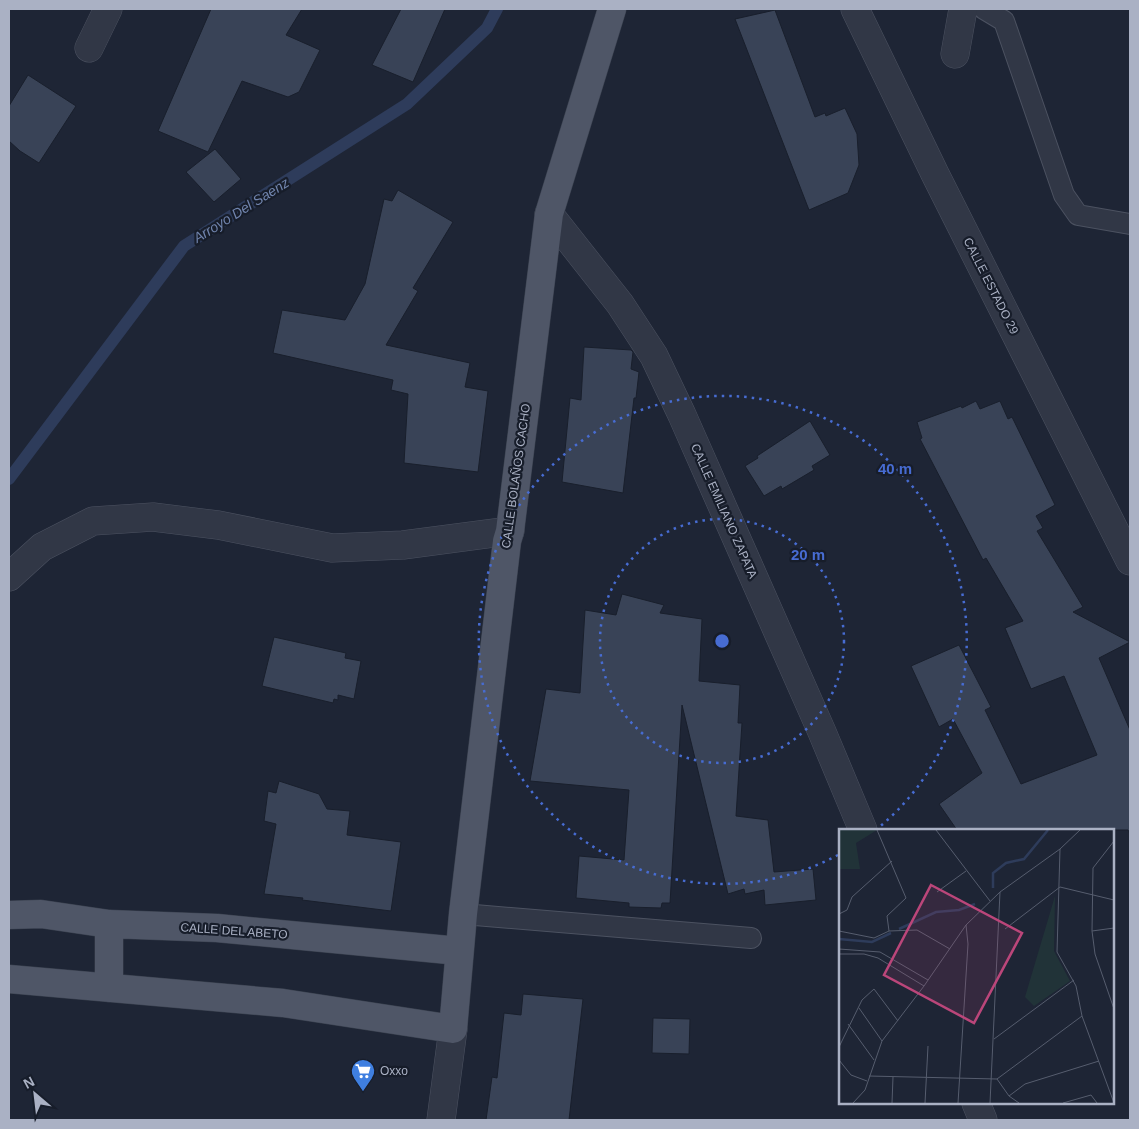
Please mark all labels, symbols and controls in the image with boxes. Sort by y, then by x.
water label: Arroyo Del Saenz [189,174,292,246]
street label: CALLE ESTADO 29 [961,235,1022,337]
street label: CALLE BOLAÑOS CACHO [499,403,533,549]
street label: CALLE EMILIANO ZAPATA [688,441,760,581]
text: 40 m [878,460,912,477]
text: 20 m [791,546,825,563]
centre of rings [713,632,731,650]
inset map [839,829,1114,1104]
street label: CALLE DEL ABETO [180,920,288,942]
supermarket icon: Oxxo [350,1058,376,1092]
place label: Oxxo [380,1064,408,1078]
north arrow [10,1069,60,1119]
text: N [21,1073,37,1092]

